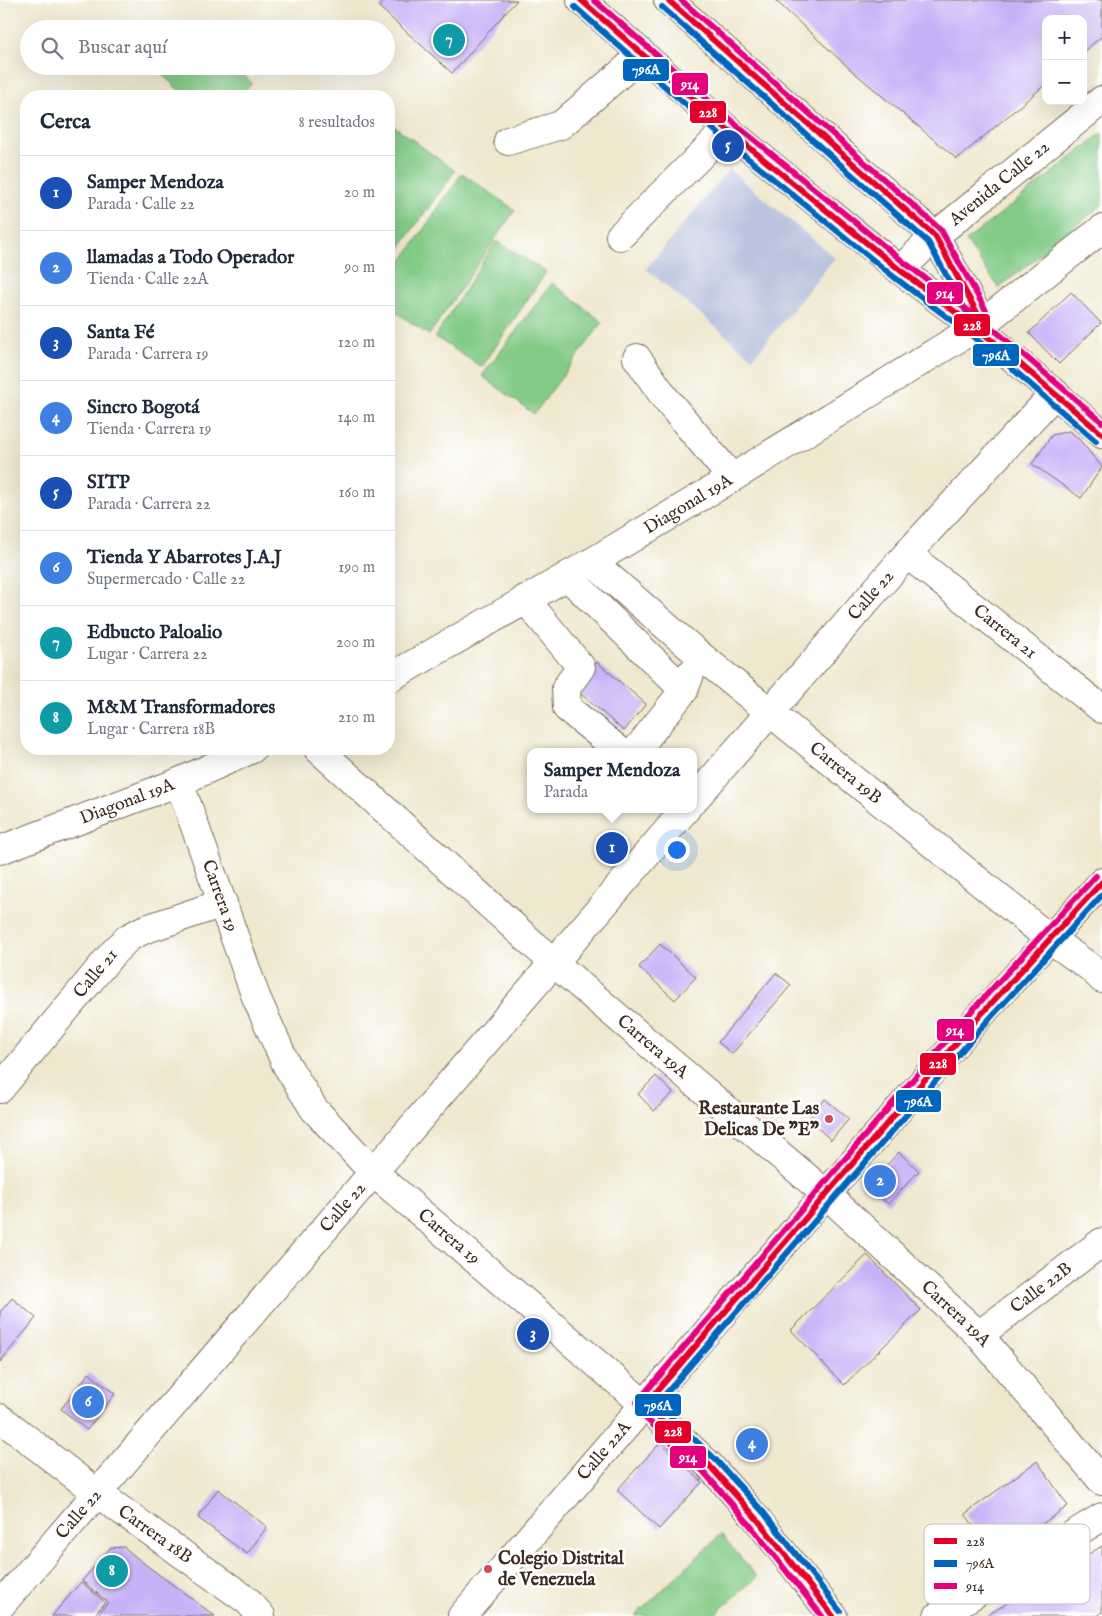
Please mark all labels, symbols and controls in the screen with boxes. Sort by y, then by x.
map controls [1042,15,1087,105]
button: + [1042,15,1087,60]
search box [20,20,395,75]
pin: 7 [433,21,465,59]
icon: search [38,34,66,62]
text: Buscar aquí [78,36,167,60]
line badge: 796A [622,58,670,82]
button: − [1042,60,1087,105]
text: 796A [632,61,662,79]
line badge: 914 [671,72,709,96]
text: 914 [680,76,700,94]
line badge: 228 [689,100,727,124]
text: 228 [699,104,718,122]
text: Cerca [40,109,90,136]
text: 8 resultados [299,113,375,133]
pin: 5 [712,127,744,165]
street label: Avenida Calle 22 [944,136,1055,232]
text: Samper Mendoza [87,171,224,195]
text: 1 [53,183,59,203]
text: 20 m [344,183,375,203]
text: Parada · Calle 22 [87,195,195,215]
text: llamadas a Todo Operador [87,246,294,270]
text: 2 [52,258,60,278]
text: 90 m [344,258,375,278]
text: Tienda · Calle 22A [87,270,208,290]
line badge: 914 [926,281,964,305]
text: 914 [935,285,955,303]
line badge: 228 [953,313,991,337]
text: 228 [963,317,982,335]
text: Santa Fé [87,321,155,345]
text: 3 [53,333,59,353]
text: 120 m [338,333,375,353]
line badge: 796A [972,343,1020,367]
text: Parada · Carrera 19 [87,345,208,365]
text: 796A [982,347,1012,365]
text: Sincro Bogotá [87,396,200,420]
text: 4 [52,408,60,428]
text: 140 m [337,408,375,428]
text: Tienda · Carrera 19 [87,420,211,440]
street label: Diagonal 19A [640,468,737,540]
text: SITP [87,471,130,495]
text: 5 [53,483,59,503]
text: 160 m [339,483,375,503]
text: Parada · Carrera 22 [87,495,211,515]
text: Tienda Y Abarrotes J.A.J [87,546,282,570]
text: 6 [53,558,59,578]
text: 190 m [338,558,375,578]
street label: Calle 22 [843,565,899,625]
text: Supermercado · Calle 22 [87,570,245,590]
street label: Carrera 21 [968,599,1042,664]
text: Edbucto Paloalio [87,621,222,645]
text: 7 [52,633,60,653]
text: 200 m [336,633,375,653]
text: Lugar · Carrera 22 [87,645,207,665]
text: M&M Transformadores [87,696,275,720]
text: 8 [53,708,59,728]
text: 210 m [338,708,375,728]
text: Lugar · Carrera 18B [87,720,215,740]
street label: Carrera 19B [804,737,887,810]
popup [527,748,697,813]
text: Samper Mendoza [544,759,680,783]
street label: Diagonal 19A [77,773,178,830]
text: Parada [544,783,588,803]
pin: 1 [596,829,628,867]
your location [664,837,690,863]
street label: Carrera 19 [196,857,243,935]
street label: Calle 21 [68,943,123,1003]
street label: Carrera 19A [612,1010,694,1084]
line badge: 914 [936,1018,975,1042]
text: 914 [945,1022,965,1040]
line badge: 228 [919,1052,957,1076]
text: 228 [929,1055,948,1073]
line badge: 796A [895,1089,942,1113]
text: 796A [904,1093,934,1111]
place label: Restaurante Las Delicas De "E" [698,1098,820,1142]
marker: Restaurante Las Delicas De "E" [823,1113,835,1125]
pin: 2 [864,1162,896,1200]
street label: Calle 22 [315,1177,371,1237]
street label: Carrera 19 [413,1204,485,1270]
street label: Calle 22B [1006,1257,1077,1319]
street label: Carrera 19A [916,1276,996,1352]
pin: 3 [517,1315,549,1353]
pin: 6 [72,1383,104,1421]
line badge: 796A [634,1393,682,1417]
text: 796A [644,1397,674,1415]
street label: Calle 22A [572,1416,637,1486]
line badge: 228 [654,1420,692,1444]
text: 228 [664,1423,683,1441]
pin: 4 [736,1425,768,1463]
line badge: 914 [669,1445,707,1469]
text: 914 [678,1449,698,1467]
street label: Calle 22 [51,1484,107,1544]
street label: Carrera 18B [113,1500,197,1569]
legend [924,1524,1090,1604]
text: 228 [966,1533,985,1551]
place label: Colegio Distrital de Venezuela [498,1548,625,1592]
pin: 8 [96,1552,128,1590]
text: 796A [966,1555,995,1573]
marker: Colegio Distrital de Venezuela [482,1563,494,1575]
text: 914 [965,1578,984,1596]

